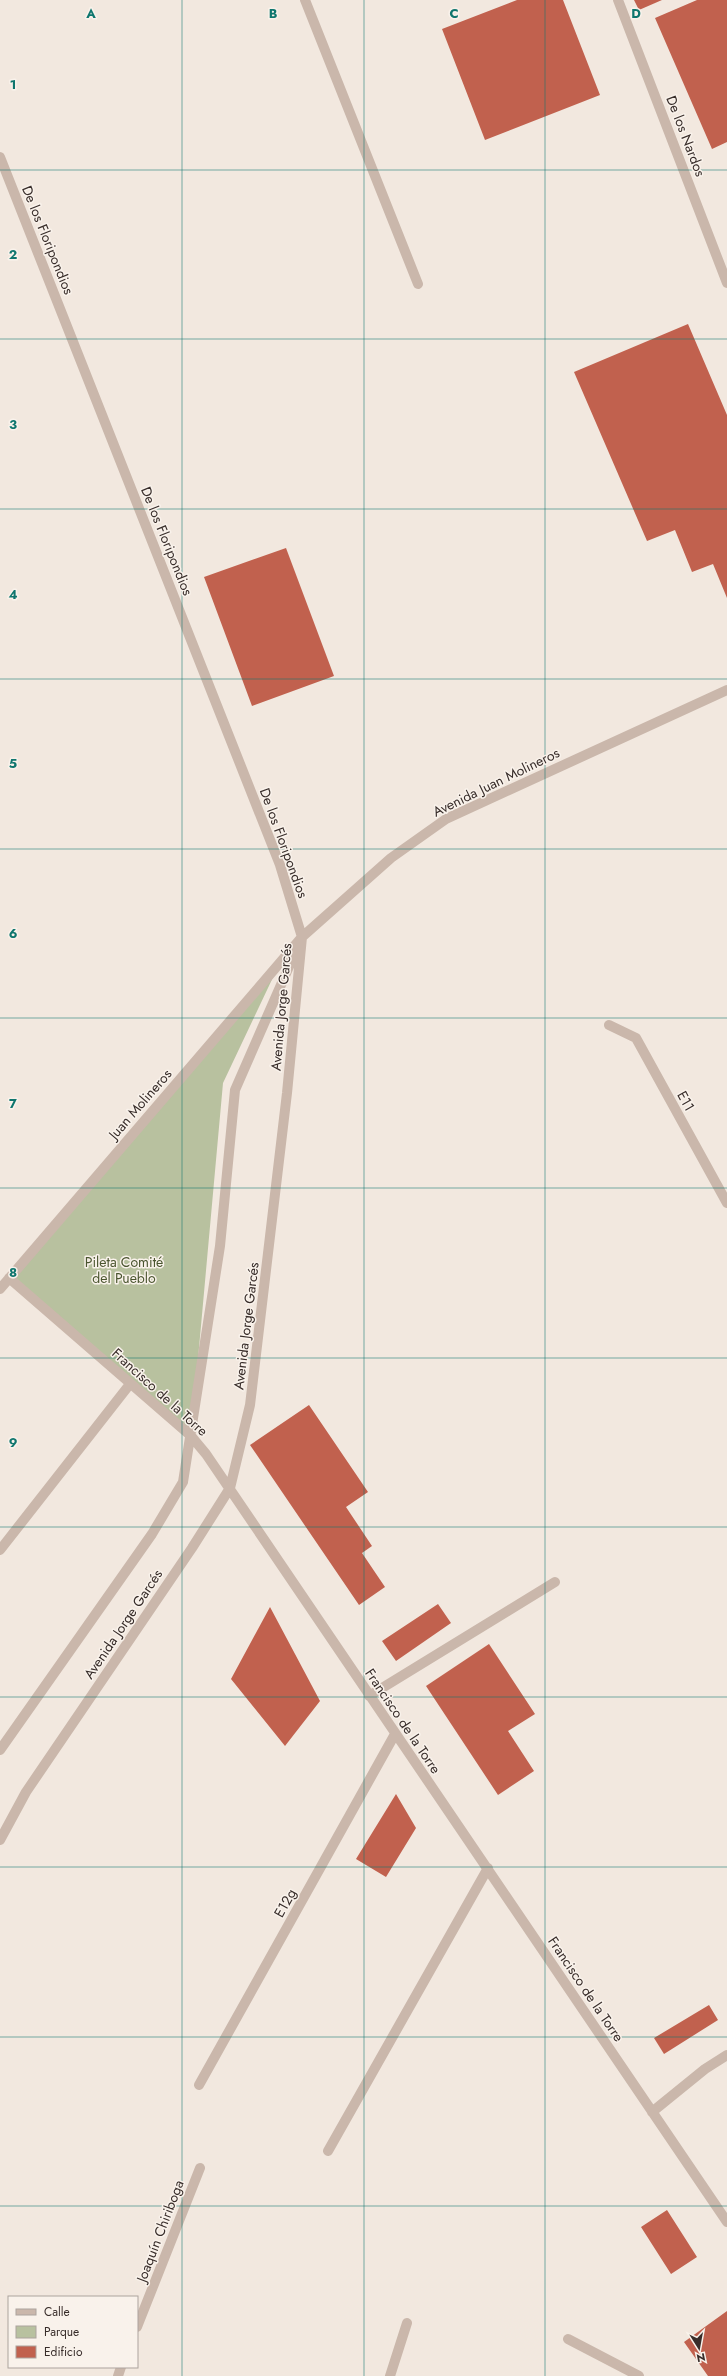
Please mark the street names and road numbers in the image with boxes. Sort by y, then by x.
street label: De los Nardos [661,93,711,180]
street label: De los Floripondios [17,183,79,298]
street label: De los Floripondios [136,484,198,599]
street label: Avenida Juan Molineros [429,742,563,821]
street label: De los Floripondios [255,785,313,901]
street label: Avenida Jorge Garcés [265,942,297,1072]
street label: Juan Molineros [103,1064,176,1145]
street label: E11 [672,1087,700,1115]
street label: Avenida Jorge Garcés [228,1261,264,1391]
street label: Francisco de la Torre [108,1343,212,1441]
street label: Avenida Jorge Garcés [79,1565,167,1683]
street label: Francisco de la Torre [360,1664,446,1778]
street label: E12g [269,1885,301,1921]
street label: Francisco de la Torre [543,1932,629,2046]
street label: Joaquín Chiriboga [131,2177,189,2287]

